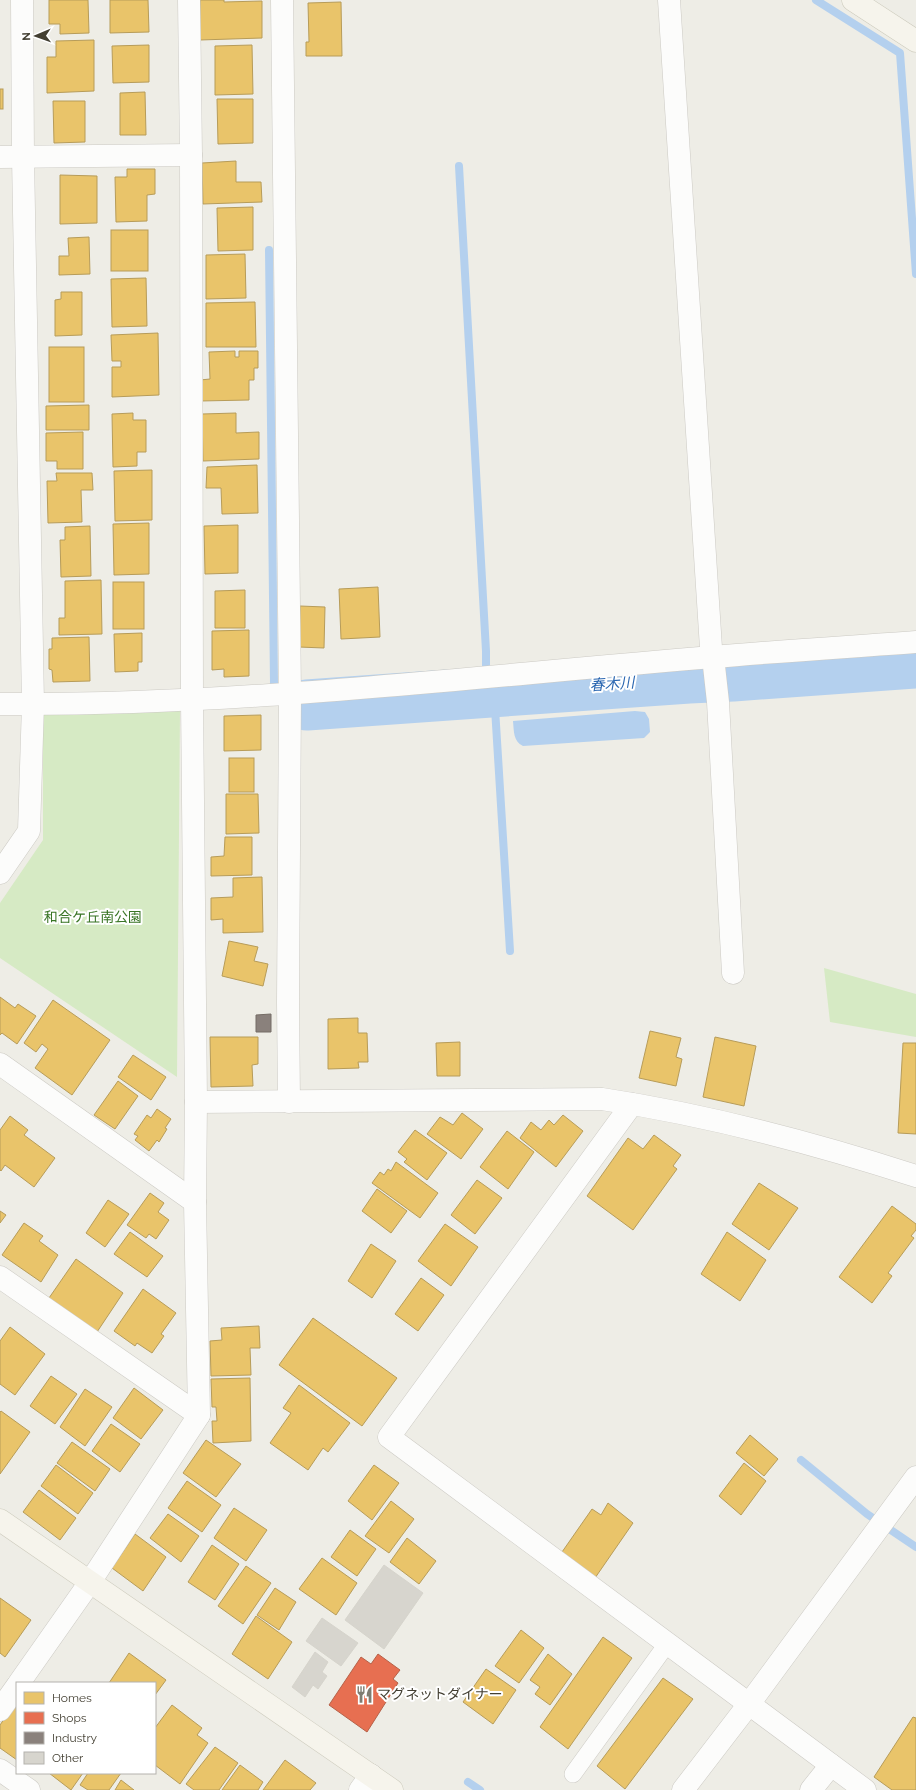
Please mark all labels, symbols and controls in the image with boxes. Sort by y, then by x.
north arrow [16,16,56,56]
text: N [20,32,33,41]
water label: 春木川 [589,673,637,695]
park label: 和合ケ丘南公園 [44,909,142,925]
legend [16,1682,156,1774]
restaurant icon: マグネットダイナー [354,1684,374,1704]
place label: マグネットダイナー [377,1686,503,1702]
text: Homes [52,1691,92,1705]
text: Shops [52,1711,87,1725]
text: Industry [52,1731,98,1745]
text: Other [52,1751,84,1765]

